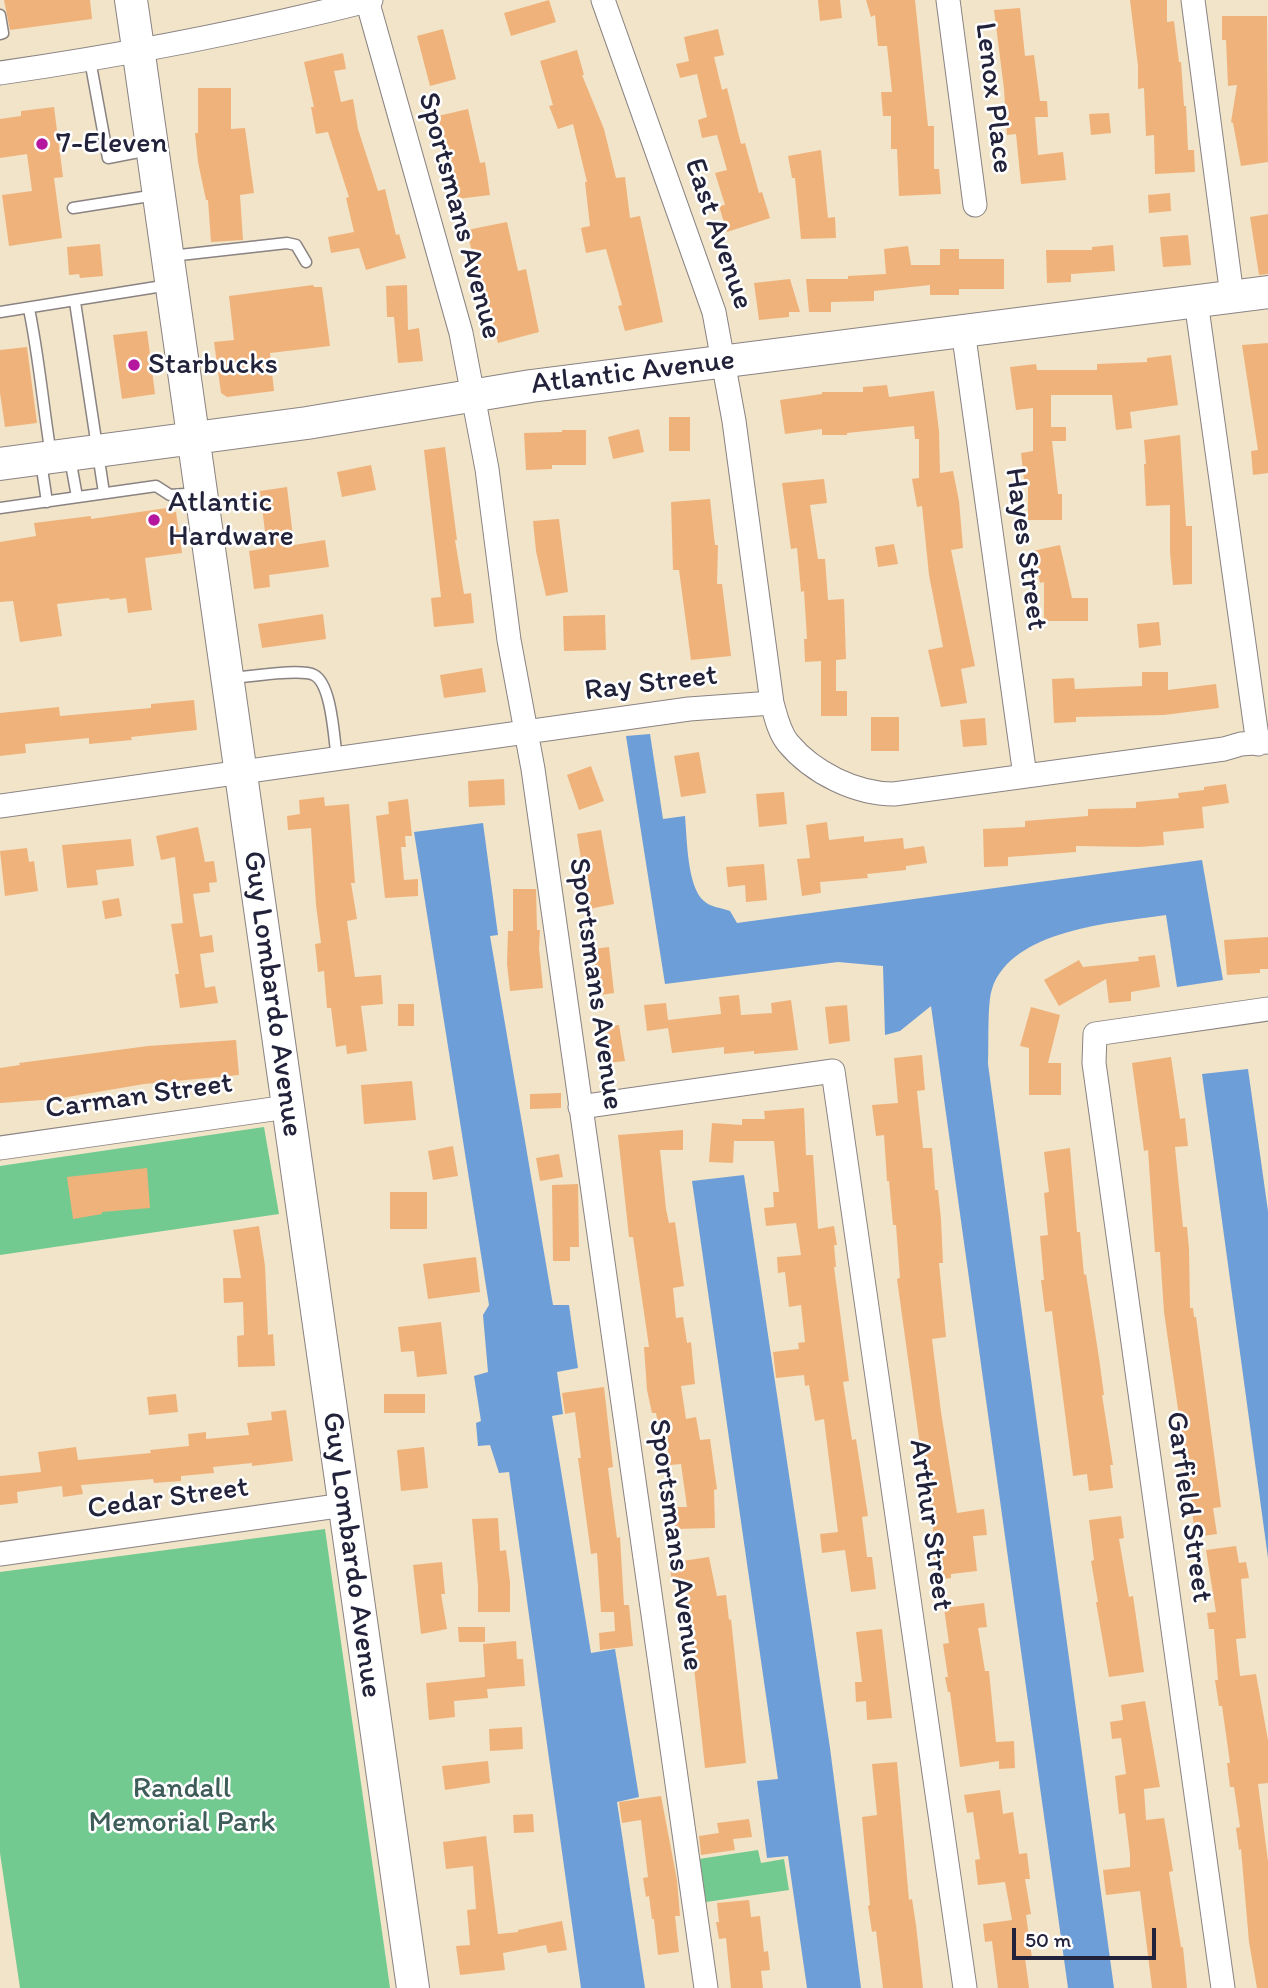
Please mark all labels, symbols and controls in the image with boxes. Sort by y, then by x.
street label: Lenox Place [966,21,1020,175]
street label: Sportsmans Avenue [409,89,509,343]
place label: 7-Eleven [56,126,167,162]
marker: 7-Eleven [34,136,50,152]
street label: East Avenue [675,154,761,314]
street label: Atlantic Avenue [529,343,737,403]
place label: Starbucks [148,347,278,383]
marker: Starbucks [126,357,142,373]
street label: Hayes Street [996,465,1054,633]
place label: Atlantic Hardware [168,485,294,556]
marker: Atlantic Hardware [146,512,162,528]
street label: Ray Street [583,658,719,710]
street label: Guy Lombardo Avenue [234,849,310,1139]
street label: Sportsmans Avenue [560,856,630,1112]
street label: Carman Street [43,1066,235,1128]
street label: Garfield Street [1157,1409,1219,1605]
street label: Guy Lombardo Avenue [313,1410,389,1700]
street label: Sportsmans Avenue [640,1417,710,1673]
street label: Arthur Street [900,1437,960,1613]
street label: Cedar Street [85,1470,251,1528]
park label: Randall Memorial Park [88,1771,276,1842]
scale bar [1016,1914,1160,1958]
text: 50 m [1025,1927,1071,1952]

